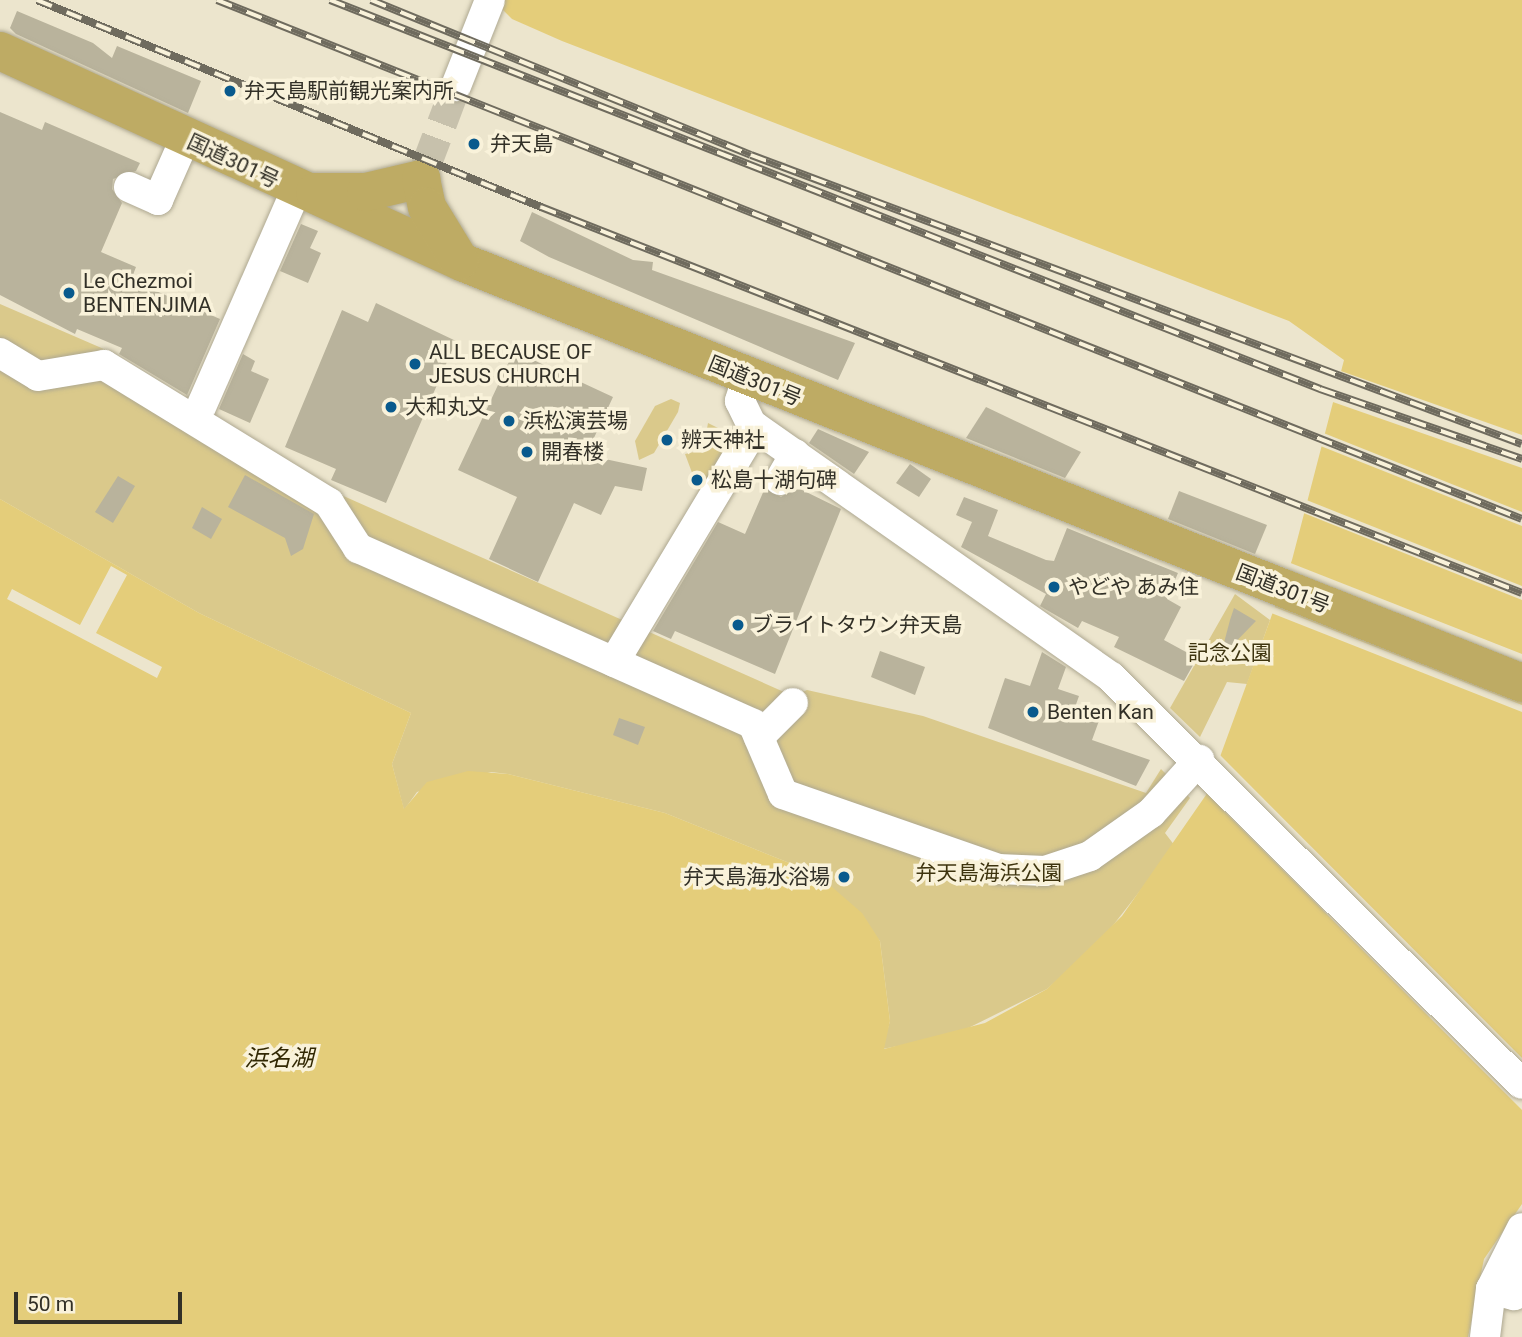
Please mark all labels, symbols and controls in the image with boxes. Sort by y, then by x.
place label: 弁天島駅前観光案内所 [244,78,454,104]
marker: 弁天島駅前観光案内所 [222,83,238,99]
street label: 国道301号 [183,129,283,193]
place label: 弁天島 [490,131,553,157]
marker: 弁天島 [464,134,484,154]
place label: Le Chezmoi BENTENJIMA [83,268,212,318]
marker: Le Chezmoi BENTENJIMA [61,285,77,301]
place label: ALL BECAUSE OF JESUS CHURCH [429,339,592,389]
street label: 国道301号 [705,351,805,411]
marker: ALL BECAUSE OF JESUS CHURCH [407,356,423,372]
place label: 大和丸文 [405,394,489,420]
marker: 大和丸文 [383,399,399,415]
place label: 浜松演芸場 [523,408,628,434]
marker: 浜松演芸場 [501,413,517,429]
place label: 辨天神社 [681,427,765,453]
marker: 辨天神社 [659,432,675,448]
place label: 開春楼 [541,439,604,465]
marker: 開春楼 [519,444,535,460]
place label: 松島十湖句碑 [711,467,837,493]
marker: 松島十湖句碑 [689,472,705,488]
street label: 国道301号 [1233,560,1333,618]
place label: やどや あみ住 [1068,574,1199,600]
marker: やどや あみ住 [1046,579,1062,595]
place label: ブライトタウン弁天島 [752,612,962,638]
marker: ブライトタウン弁天島 [730,617,746,633]
park label: 記念公園 [1188,640,1272,666]
place label: Benten Kan [1047,699,1154,725]
marker: Benten Kan [1025,704,1041,720]
park label: 弁天島海浜公園 [916,860,1062,886]
place label: 弁天島海水浴場 [683,864,830,890]
marker: 弁天島海水浴場 [836,869,852,885]
water label: 浜名湖 [245,1045,313,1073]
scale bar [18,1278,186,1322]
text: 50 m [27,1292,74,1316]

